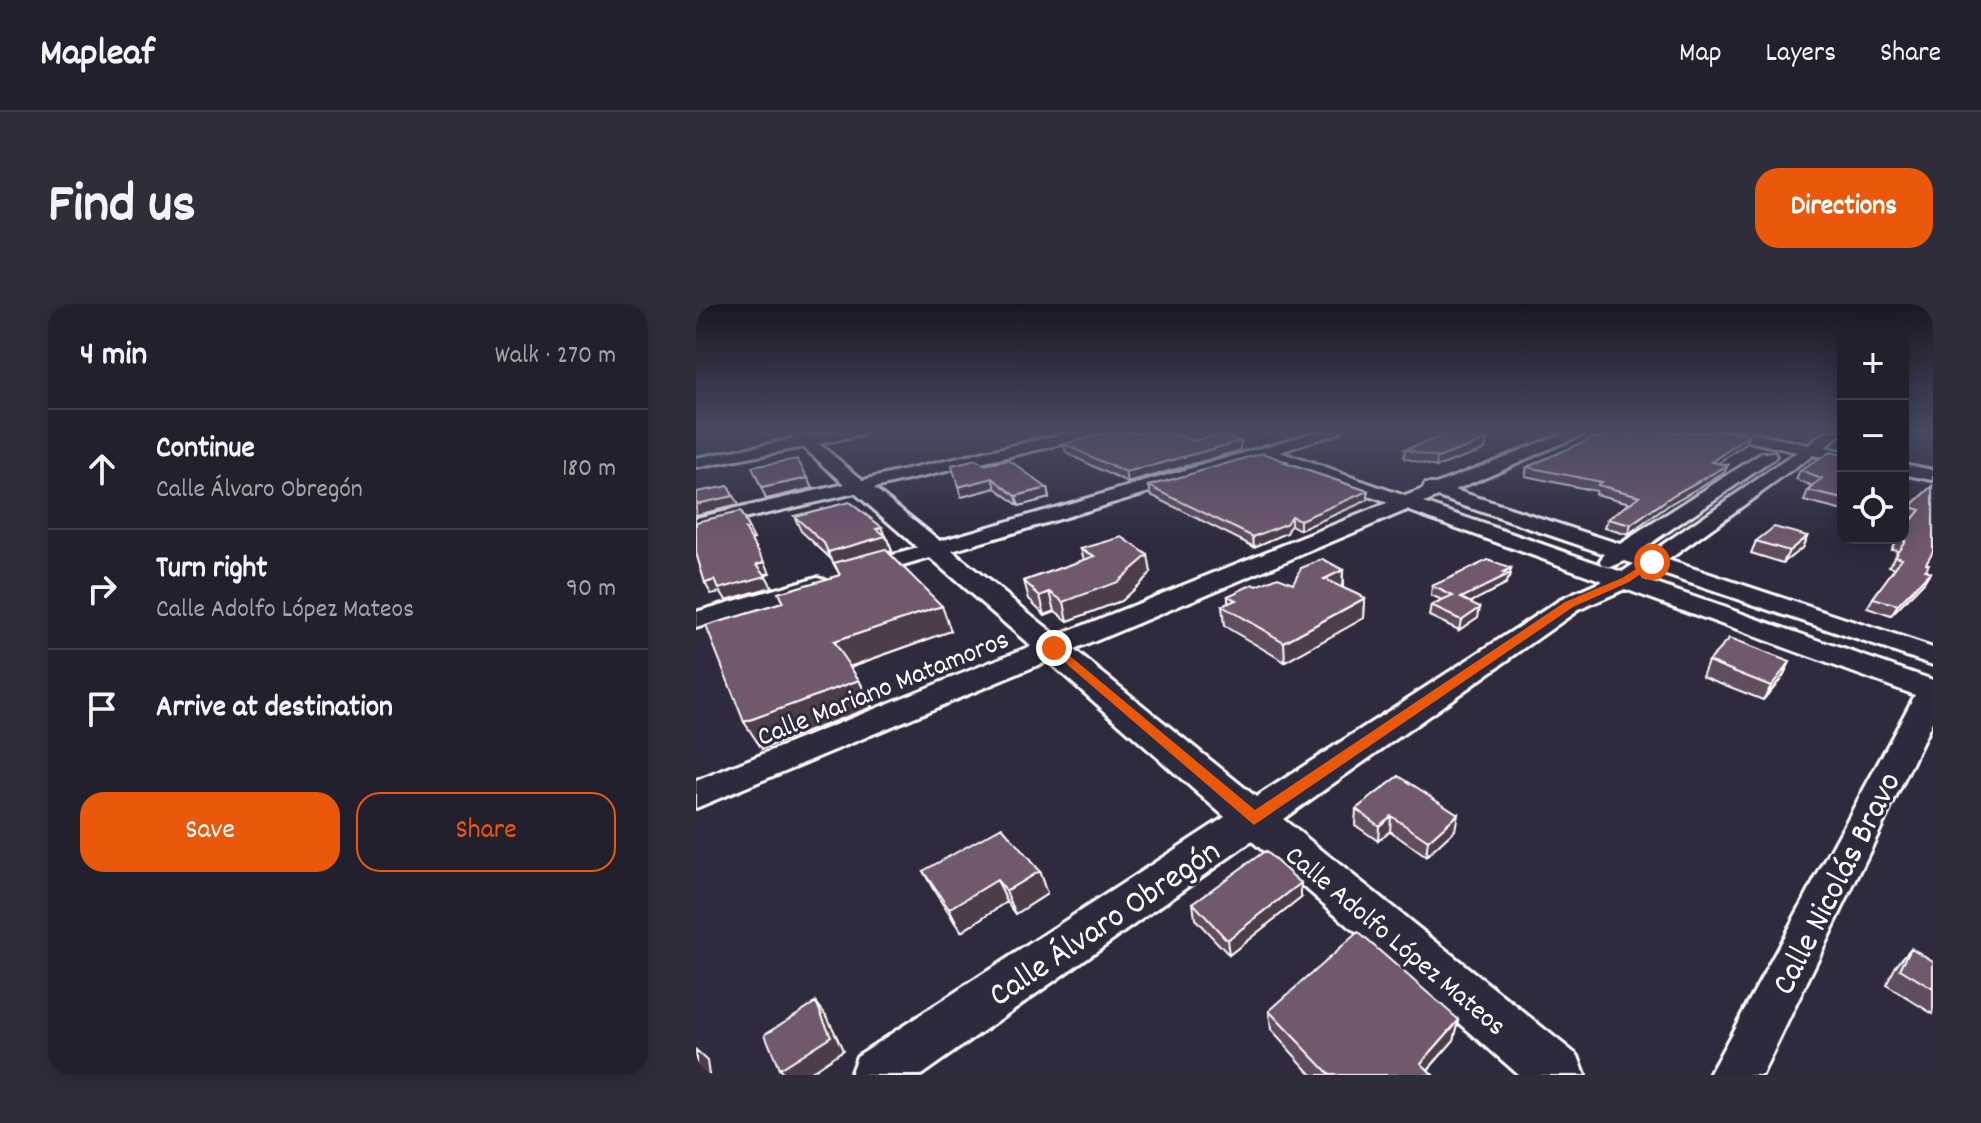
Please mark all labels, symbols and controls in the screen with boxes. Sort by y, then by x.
text: Mapleaf [40,28,155,83]
text: Map [1679,35,1722,75]
text: Layers [1766,35,1836,75]
text: Share [1880,35,1941,75]
text: Find us [48,168,196,248]
button: Directions [1755,168,1933,248]
map controls [1837,328,1909,544]
button: + [1837,328,1909,400]
text: 4 min [80,332,147,381]
text: Walk · 270 m [495,338,616,375]
button: − [1837,400,1909,472]
text: Continue [156,429,255,472]
icon: ahead [80,447,124,491]
text: 180 m [562,451,616,488]
text: Calle Álvaro Obregón [156,472,363,509]
button: locate [1837,472,1909,544]
route start [1634,544,1670,580]
text: Turn right [156,549,267,592]
icon: right [80,567,124,611]
text: 90 m [566,571,616,608]
text: Calle Adolfo López Mateos [156,592,414,629]
street label: Calle Mariano Matamoros [752,622,1016,759]
route end [1036,630,1072,666]
icon: arrive [80,687,124,731]
text: Arrive at destination [156,688,393,731]
street label: Calle Nicolás Bravo [1762,764,1916,1005]
button: Save [80,792,340,872]
button: Share [356,792,616,872]
street label: Calle Álvaro Obregón [980,830,1232,1022]
street label: Calle Adolfo López Mateos [1274,838,1513,1047]

